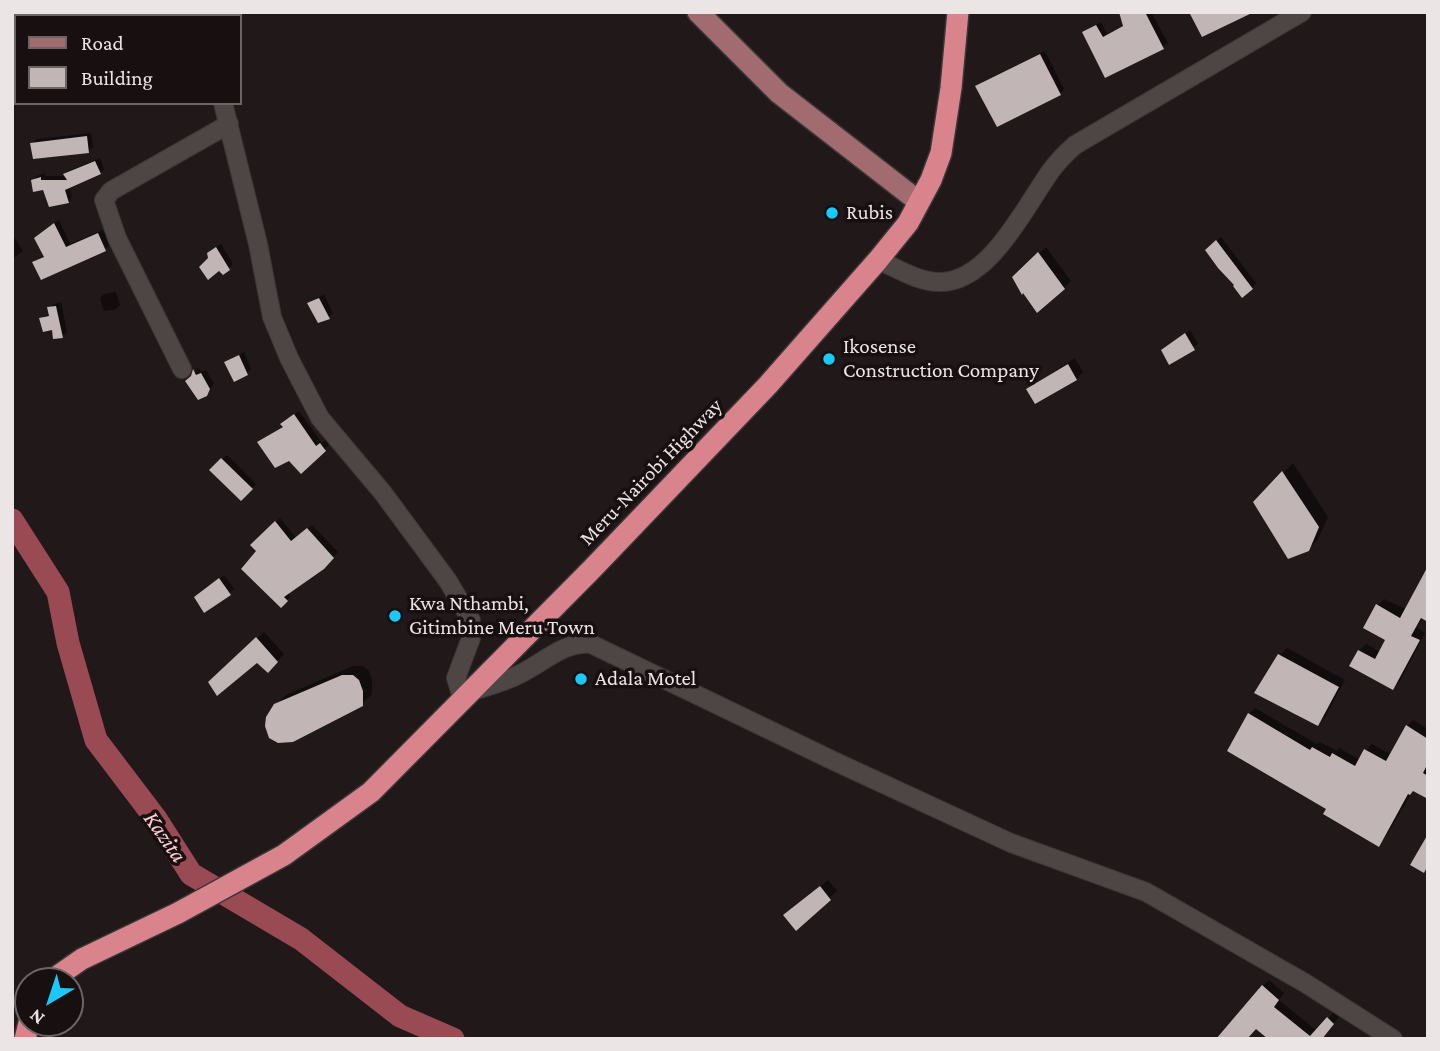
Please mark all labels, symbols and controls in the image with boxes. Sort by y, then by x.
legend [14,14,242,105]
text: Road [81,31,124,55]
text: Building [81,66,153,90]
place label: Rubis [846,200,893,226]
marker: Rubis [824,205,840,221]
place label: Ikosense Construction Company [843,334,1039,384]
marker: Ikosense Construction Company [821,351,837,367]
street label: Meru-Nairobi Highway [574,393,728,551]
place label: Kwa Nthambi, Gitimbine Meru Town [409,591,595,641]
marker: Kwa Nthambi, Gitimbine Meru Town [387,608,403,624]
place label: Adala Motel [595,666,696,692]
marker: Adala Motel [573,671,589,687]
water label: Kazita [138,806,192,868]
north arrow [14,967,84,1037]
text: N [25,1005,48,1029]

